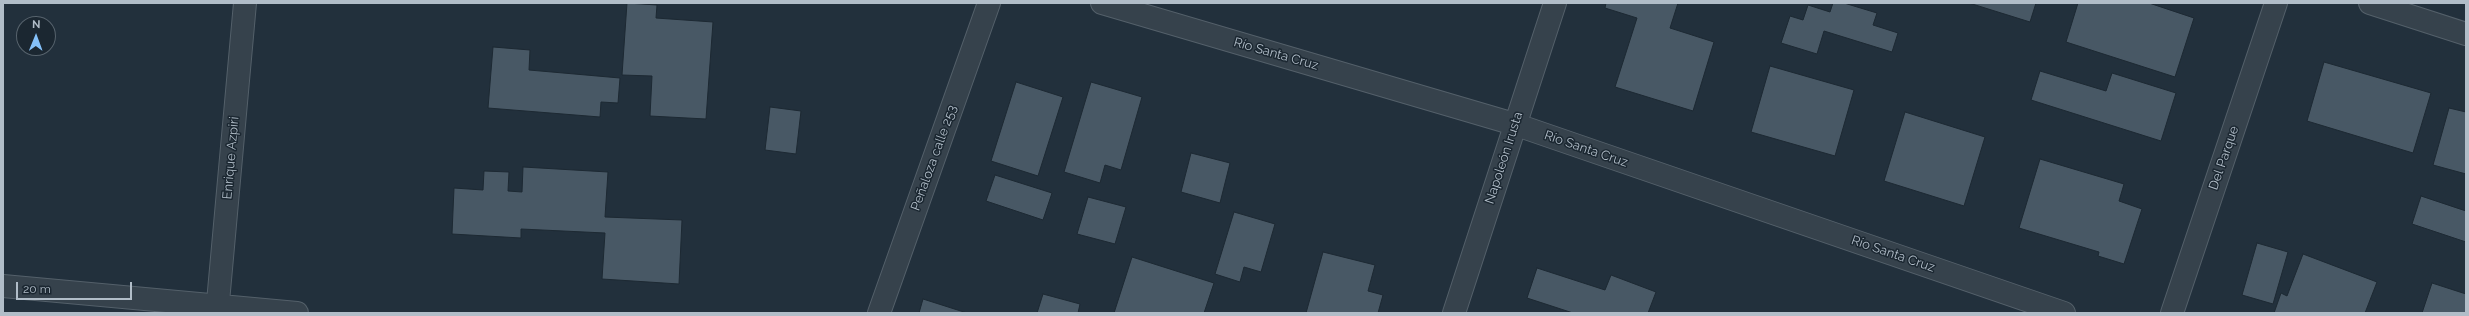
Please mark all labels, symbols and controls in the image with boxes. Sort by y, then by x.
north arrow [16,16,56,56]
text: N [32,18,41,31]
street label: Río Santa Cruz [1232,34,1320,74]
street label: Peñaloza calle 253 [908,103,960,213]
street label: Napoleón Irusta [1482,110,1526,206]
street label: Enrique Azpiri [220,116,242,200]
street label: Del Parque [2206,124,2242,192]
street label: Río Santa Cruz [1542,127,1630,171]
street label: Río Santa Cruz [1849,232,1937,276]
scale bar [18,274,134,300]
text: 20 m [23,282,51,296]

